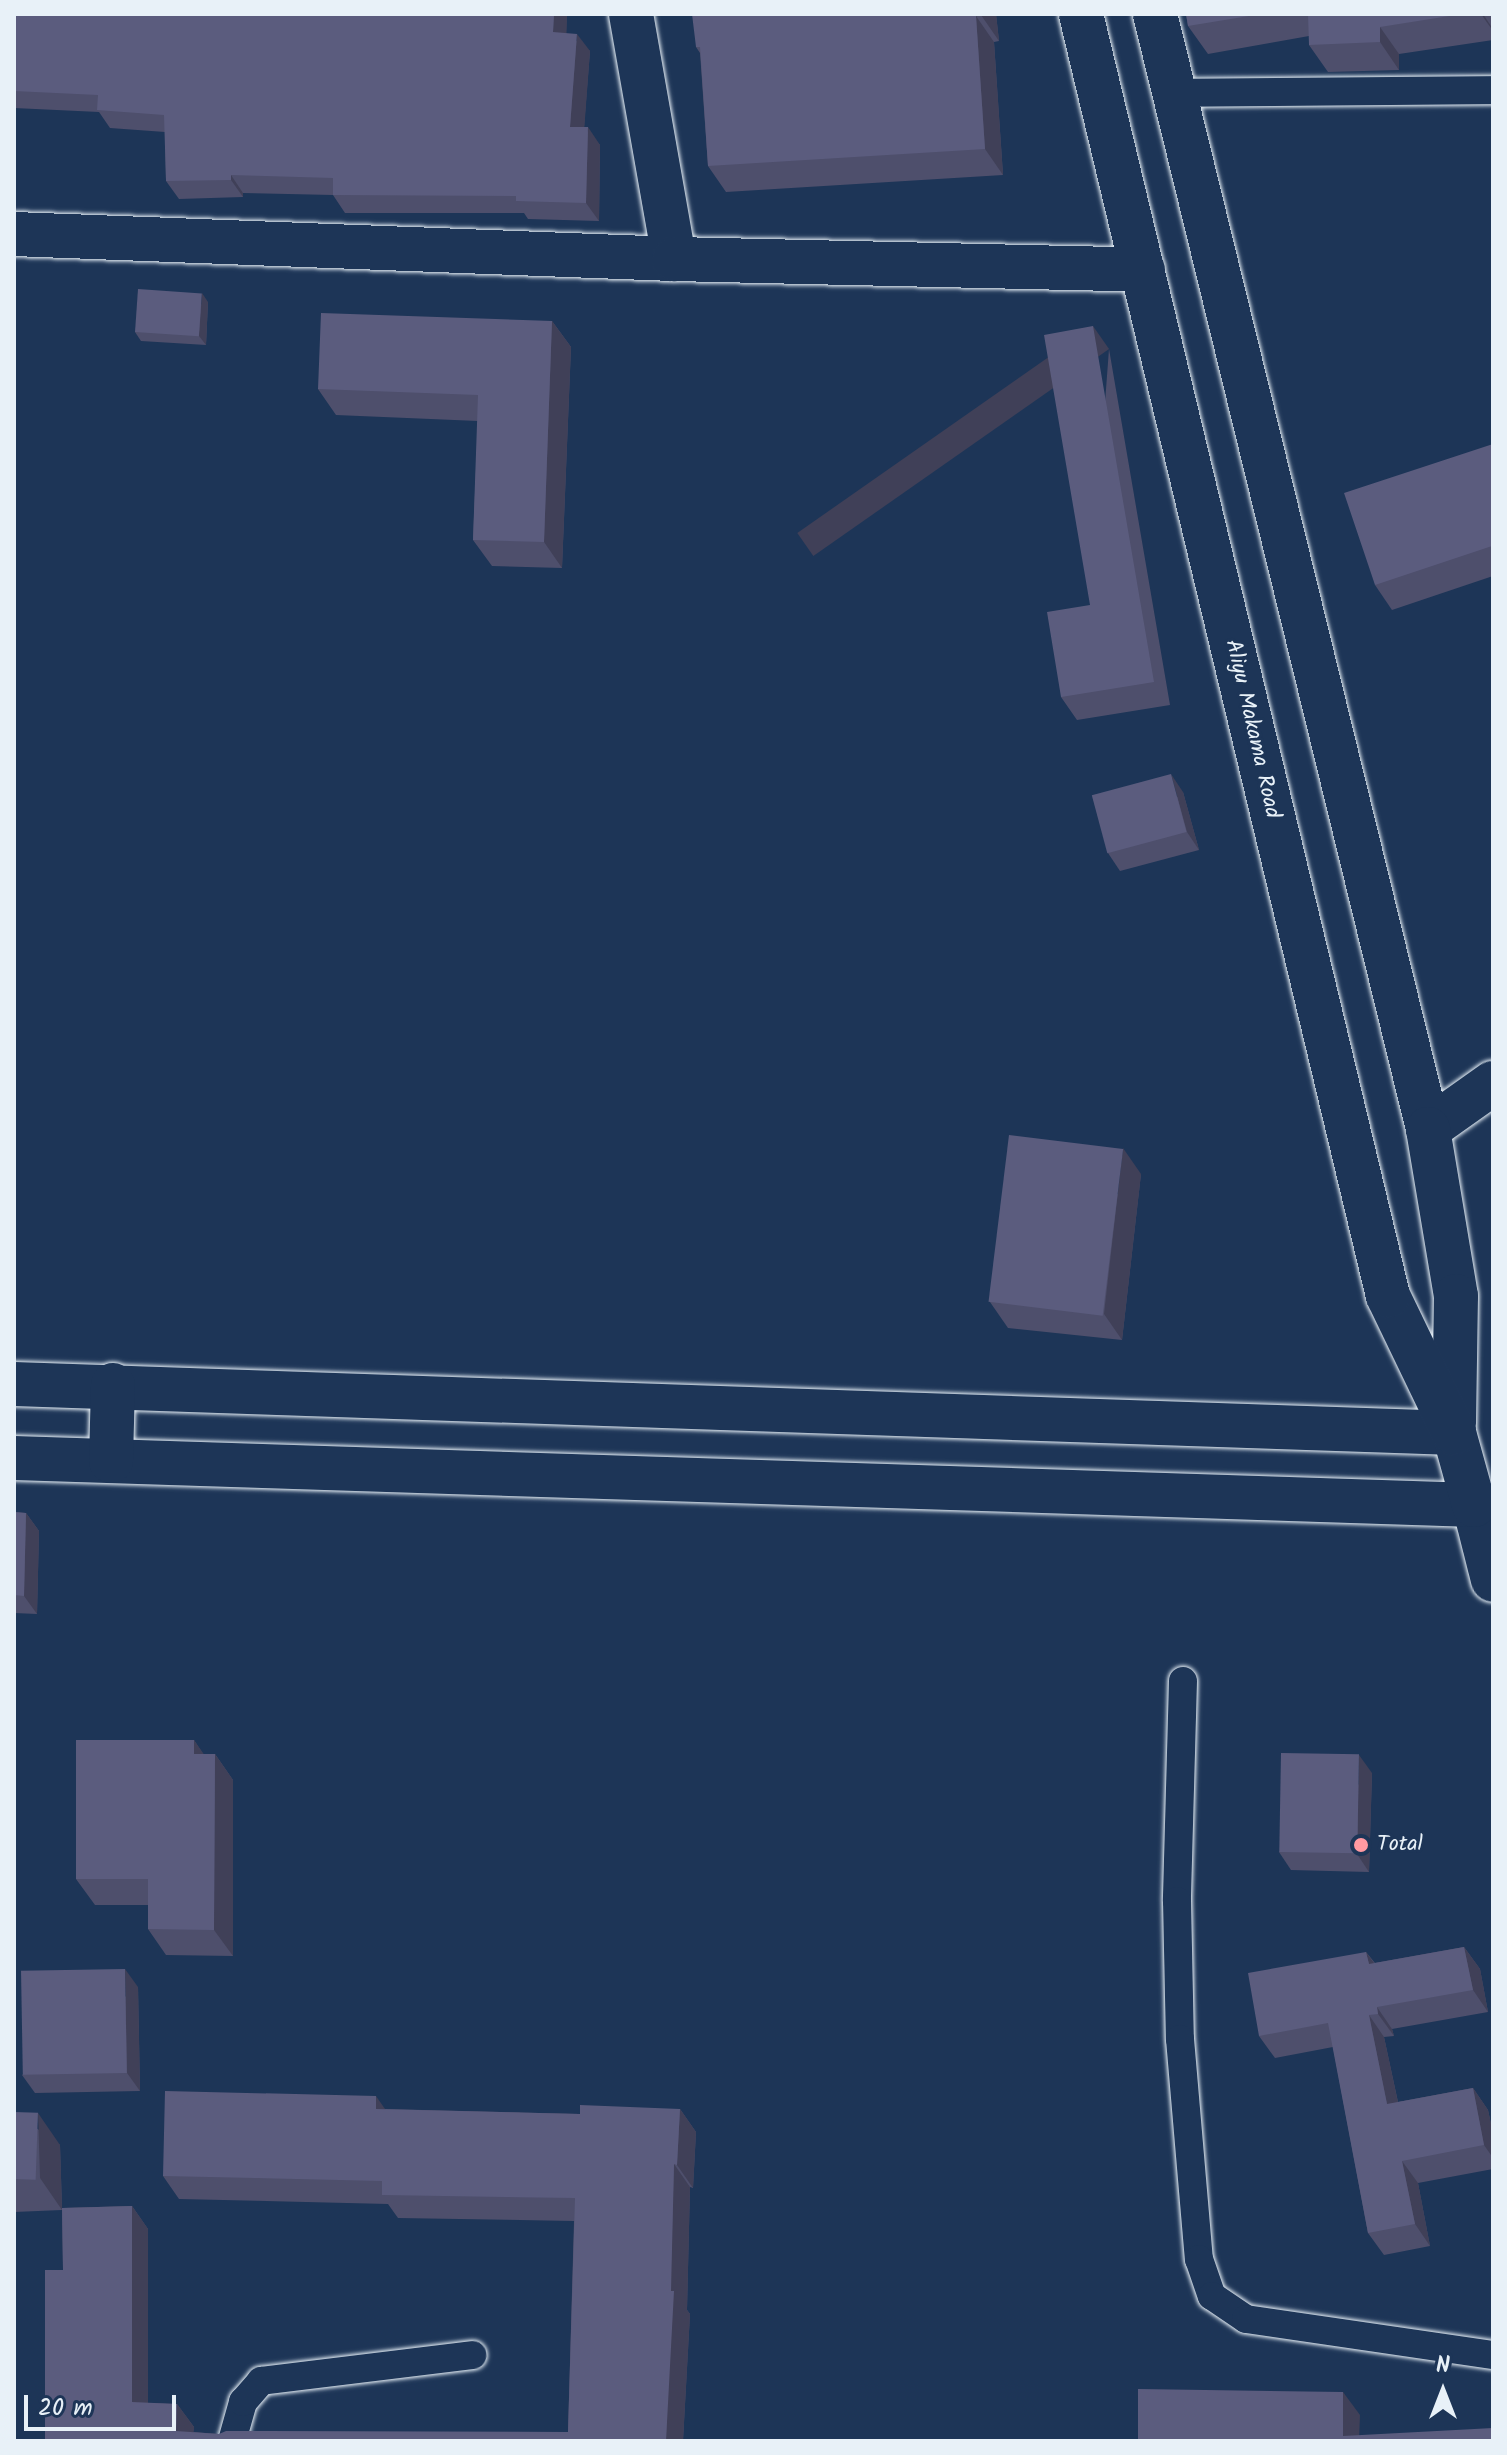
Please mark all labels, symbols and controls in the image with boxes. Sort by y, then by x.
street label: Aliyu Makama Road [1219,637,1285,821]
place label: Total [1377,1832,1423,1858]
marker: Total [1352,1836,1370,1854]
text: N [1436,2349,1450,2384]
north arrow [1403,2351,1483,2431]
scale bar [28,2379,180,2429]
text: 20 m [38,2389,93,2428]

